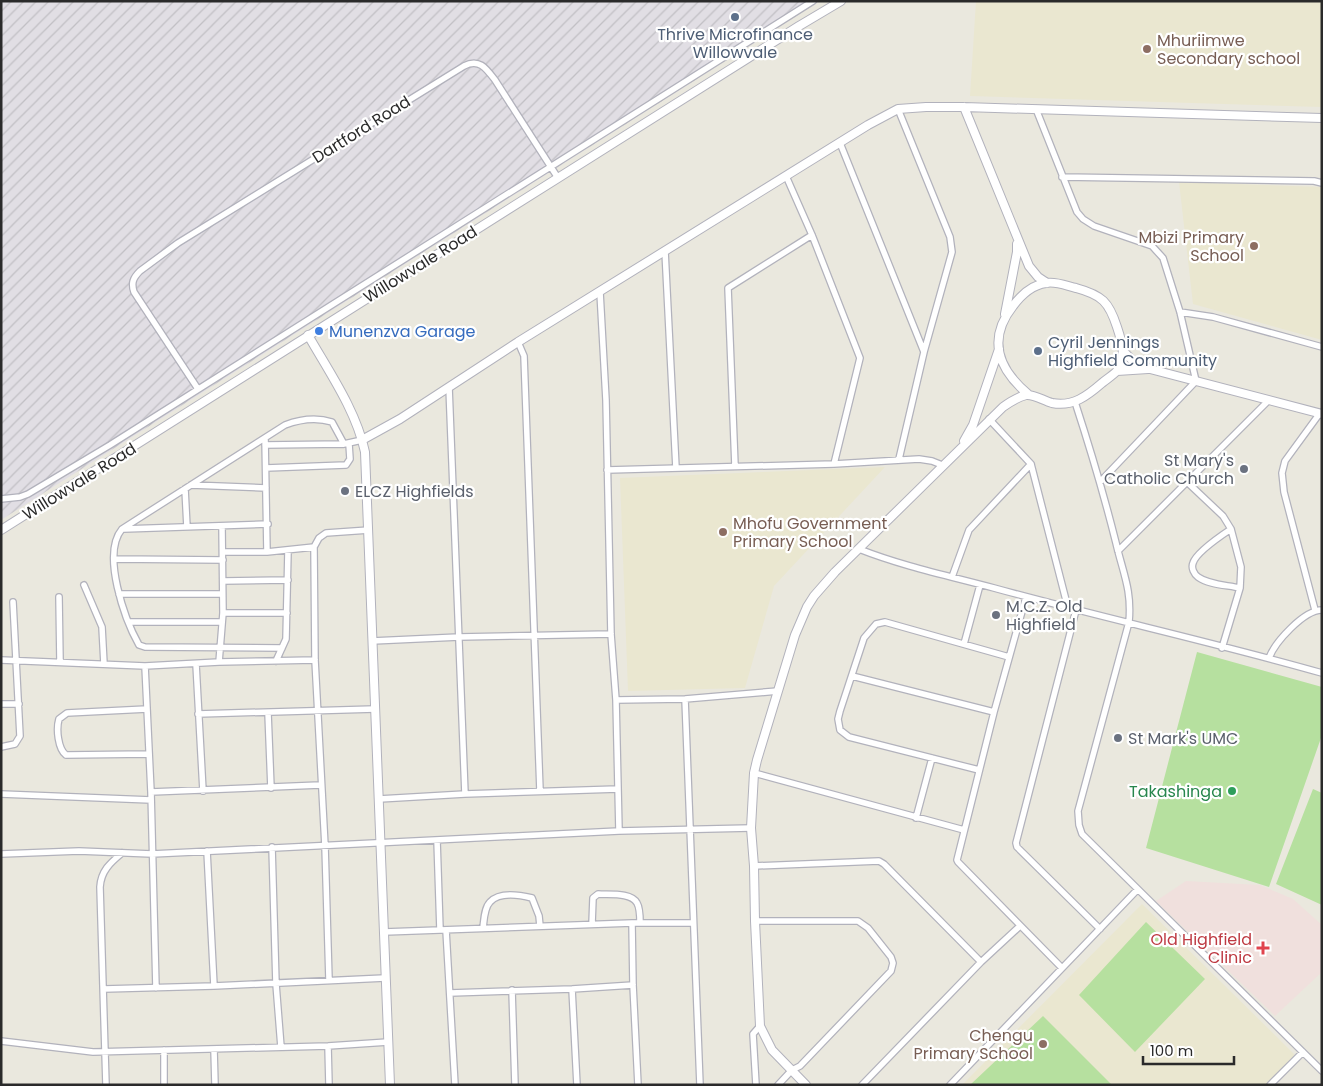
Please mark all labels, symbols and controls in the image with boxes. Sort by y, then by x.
marker: Thrive Microfinance Willowvale [729,11,741,23]
place label: Thrive Microfinance Willowvale [657,23,813,64]
place label: Mhuriimwe Secondary school [1157,29,1300,70]
marker: Mhuriimwe Secondary school [1141,43,1153,55]
street label: Dartford Road [308,90,415,169]
street label: Willowvale Road [359,220,482,309]
place label: Mbizi Primary School [1139,226,1244,267]
marker: Mbizi Primary School [1248,240,1260,252]
place label: Munenzva Garage [329,320,476,343]
marker: Munenzva Garage [313,325,325,337]
place label: Cyril Jennings Highfield Community [1048,331,1217,372]
marker: Cyril Jennings Highfield Community [1032,345,1044,357]
street label: Willowvale Road [18,437,141,526]
place label: St Mary's Catholic Church [1104,449,1234,490]
marker: St Mary's Catholic Church [1238,463,1250,475]
place label: ELCZ Highfields [355,480,474,503]
marker: ELCZ Highfields [339,485,351,497]
place label: Mhofu Government Primary School [733,512,887,553]
marker: Mhofu Government Primary School [717,526,729,538]
place label: M.C.Z. Old Highfield [1006,595,1082,636]
marker: M.C.Z. Old Highfield [990,609,1002,621]
place label: St Mark's UMC [1128,727,1238,750]
marker: St Mark's UMC [1112,732,1124,744]
place label: Takashinga [1129,780,1222,803]
marker: Takashinga [1226,785,1238,797]
place label: Old Highfield Clinic [1150,928,1252,969]
marker: Old Highfield Clinic [1256,941,1270,955]
place label: Chengu Primary School [914,1024,1033,1065]
scale bar [1143,1034,1234,1066]
marker: Chengu Primary School [1037,1038,1049,1050]
text: 100 m [1150,1040,1193,1061]

